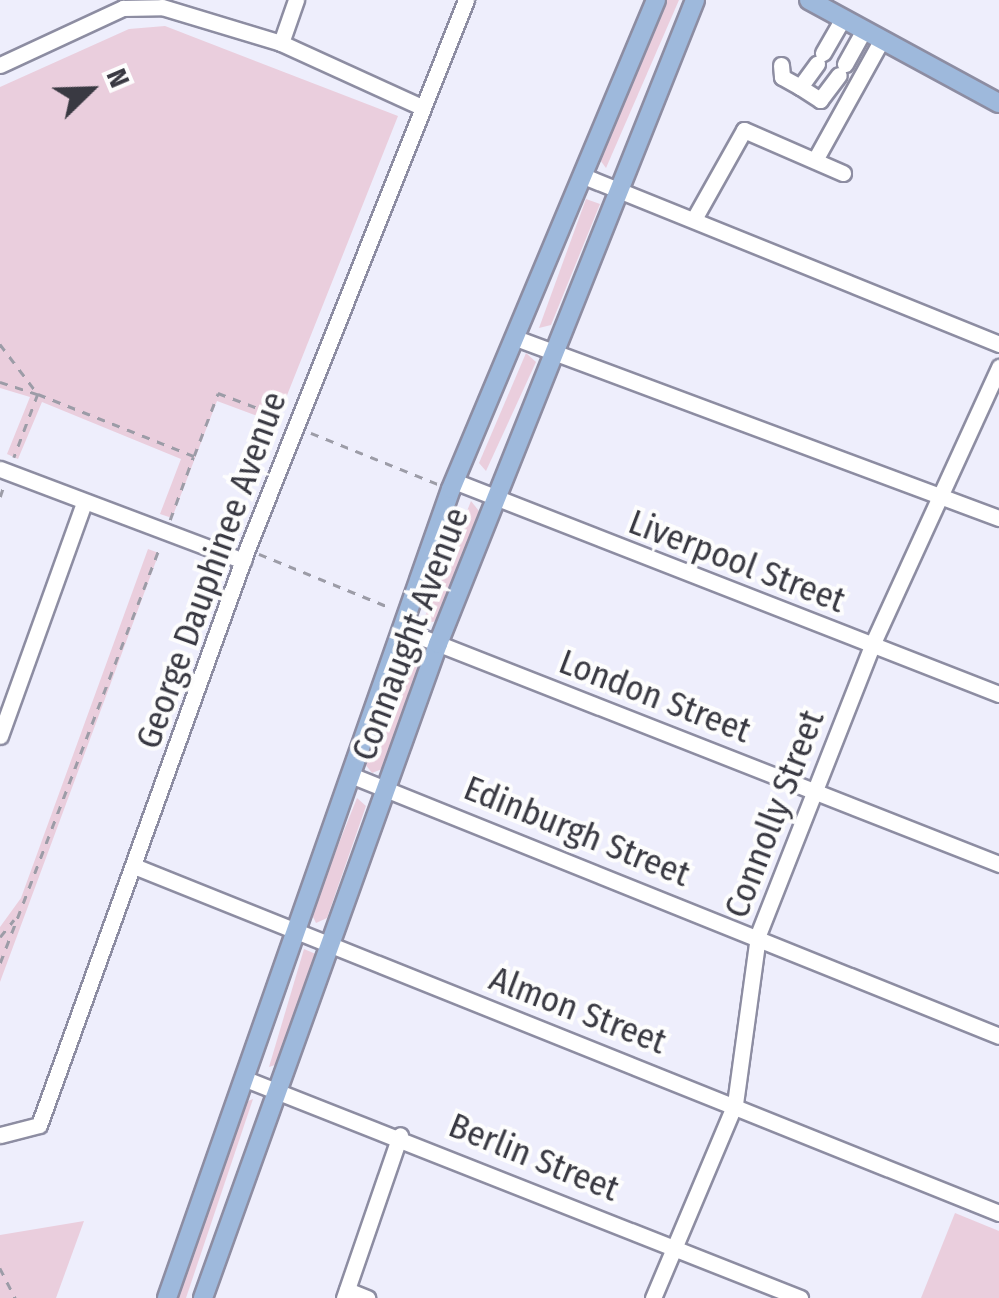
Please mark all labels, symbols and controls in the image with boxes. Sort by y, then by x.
north arrow [40,40,140,140]
text: N [100,64,137,92]
street label: George Dauphinee Avenue [127,386,295,754]
street label: Liverpool Street [623,500,851,622]
street label: Connaught Avenue [342,502,478,766]
street label: London Street [553,640,757,752]
street label: Connolly Street [715,704,833,924]
street label: Edinburgh Street [458,767,696,895]
street label: Almon Street [484,957,672,1063]
street label: Berlin Street [443,1104,625,1210]

